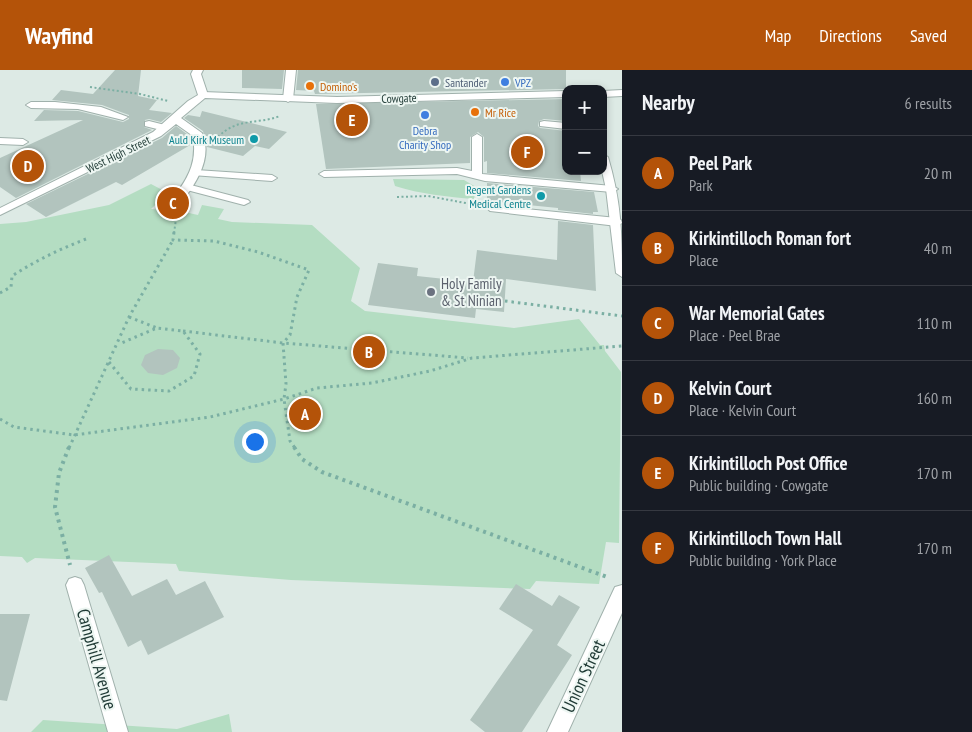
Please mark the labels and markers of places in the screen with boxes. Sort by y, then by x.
place label: Santander [445,75,488,90]
place label: VPZ [514,75,531,90]
marker: Santander [429,76,441,88]
marker: VPZ [499,76,511,88]
place label: Domino's [320,79,357,94]
marker: Domino's [304,80,316,92]
pin: E [336,101,368,139]
place label: Mr Rice [485,105,516,120]
marker: Mr Rice [469,106,481,118]
marker: Debra Charity Shop [419,109,431,121]
place label: Debra Charity Shop [399,123,451,152]
place label: Auld Kirk Museum [169,132,244,147]
marker: Auld Kirk Museum [248,133,260,145]
pin: F [511,133,543,171]
pin: D [12,147,44,185]
place label: Regent Gardens Medical Centre [466,182,531,211]
pin: C [157,184,189,222]
marker: Regent Gardens Medical Centre [535,190,547,202]
place label: Holy Family & St Ninian [441,274,502,310]
marker: Holy Family & St Ninian [425,286,437,298]
pin: B [353,333,385,371]
pin: A [289,395,321,433]

